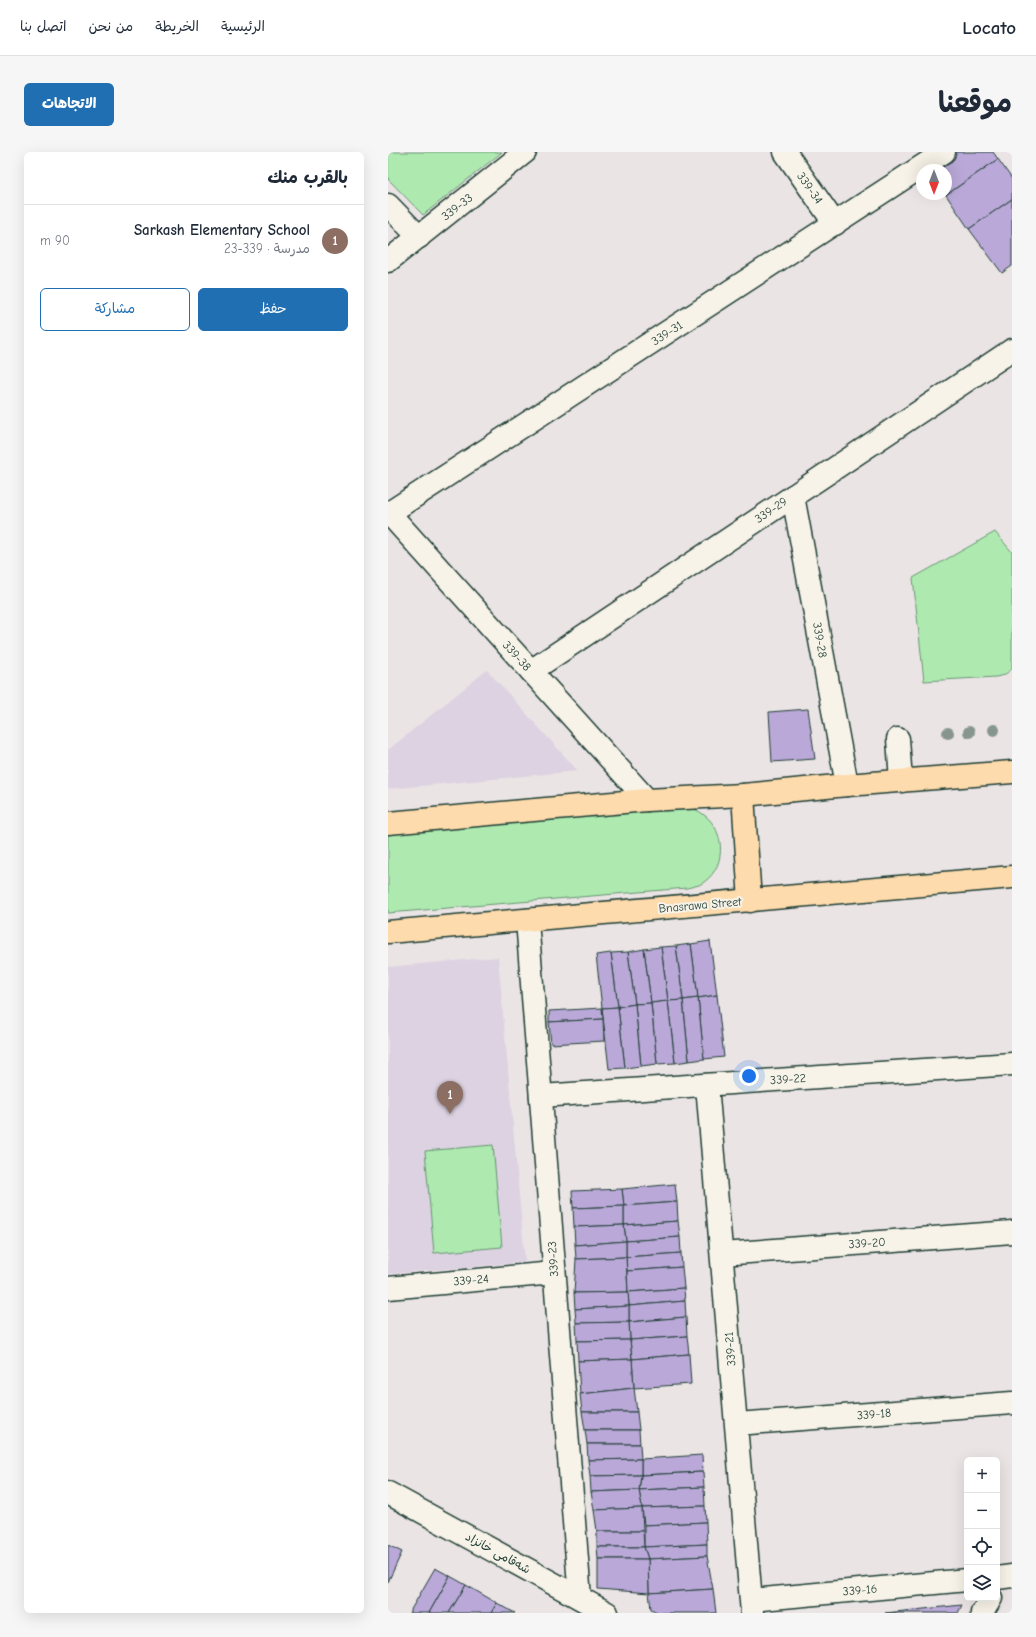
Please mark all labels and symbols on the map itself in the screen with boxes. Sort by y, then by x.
north arrow [916,164,952,200]
street label: 339-34 [794,170,826,207]
street label: 339-33 [439,191,475,223]
street label: 339-31 [649,318,685,348]
street label: 339-29 [752,494,790,526]
street label: 339-28 [810,621,830,659]
street label: 339-38 [500,638,534,674]
street label: Bnasrawa Street [658,894,743,916]
your location [739,1066,759,1086]
street label: 339-22 [770,1071,806,1087]
pin: 1 [437,1081,463,1114]
street label: 339-20 [848,1235,886,1251]
street label: 339-23 [545,1241,561,1277]
street label: 339-24 [453,1271,489,1289]
street label: 339-21 [722,1331,738,1367]
street label: 339-18 [856,1406,892,1422]
street label: شەقامی خانزاد [463,1529,533,1577]
street label: 339-16 [842,1582,878,1598]

